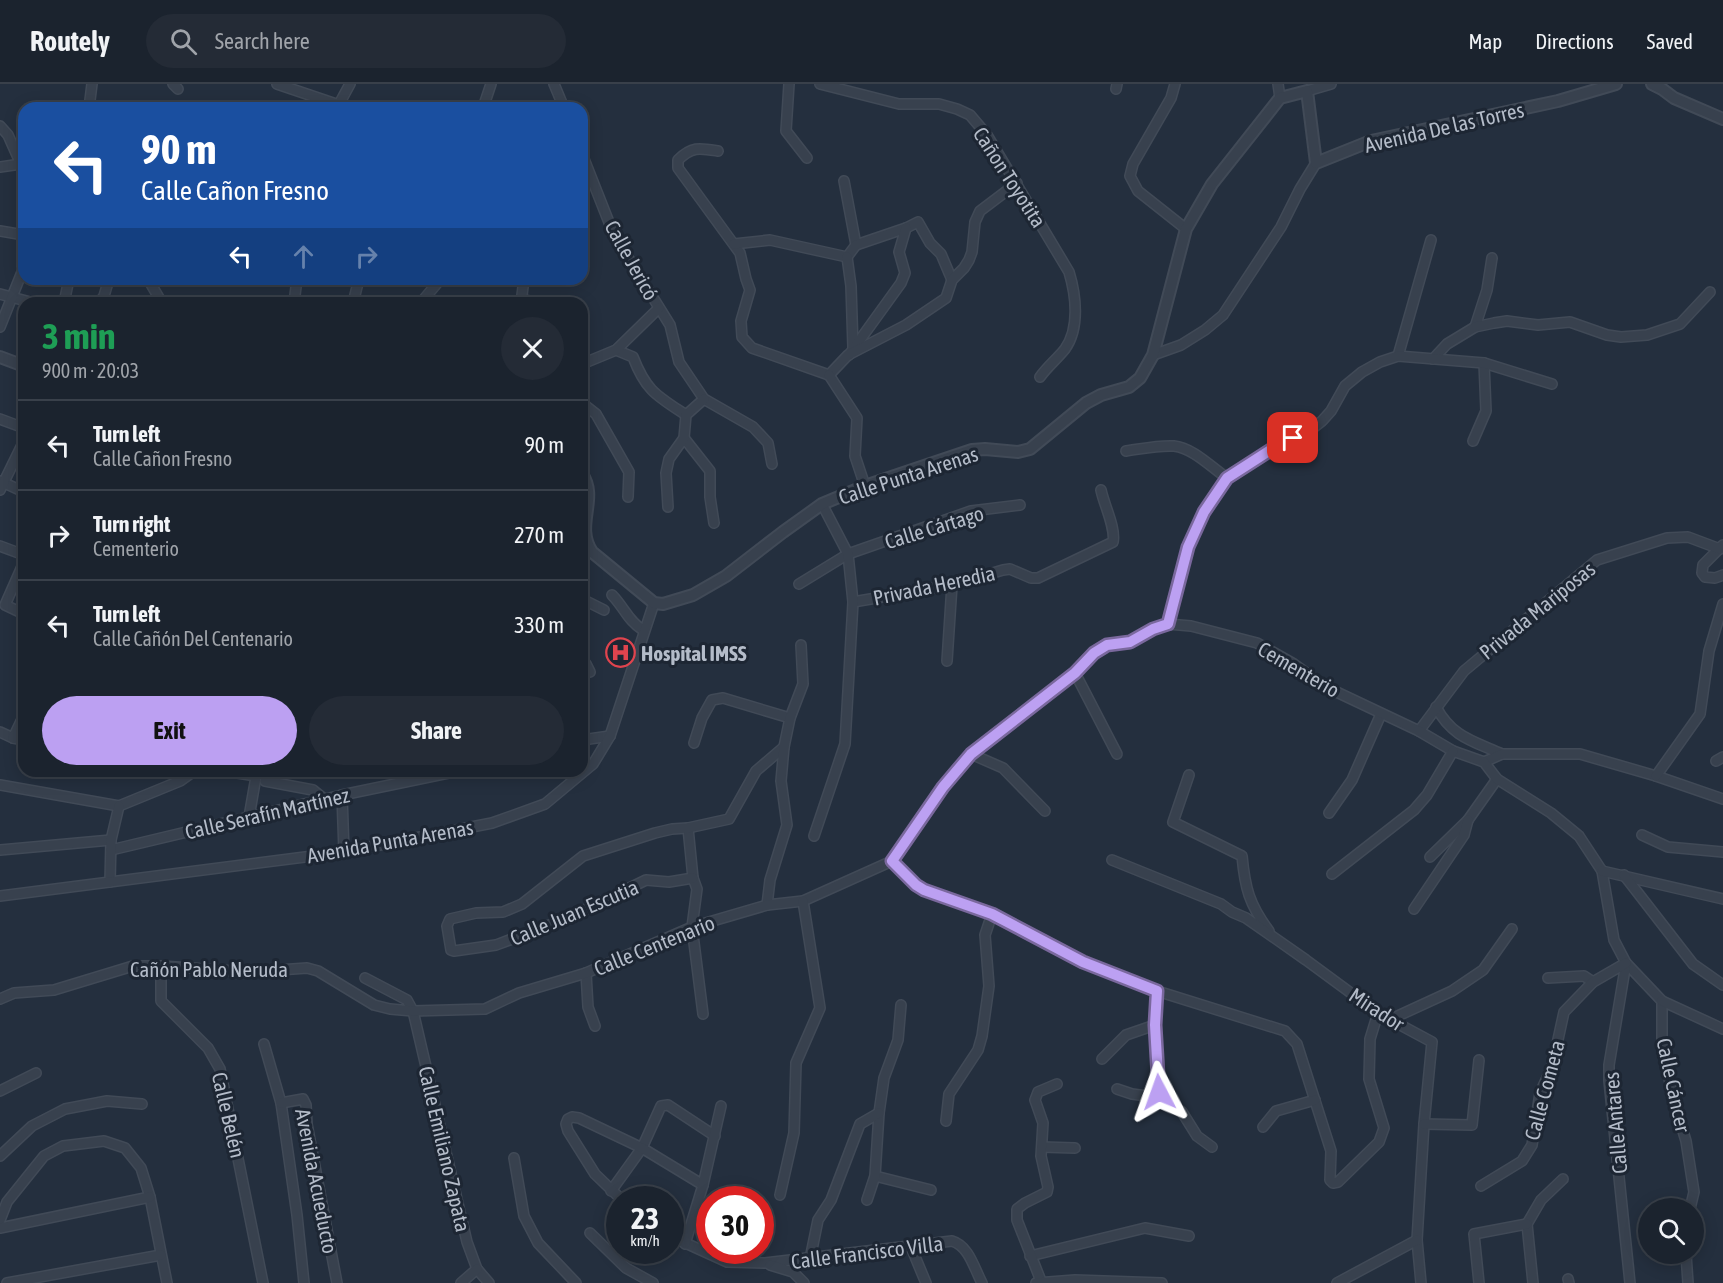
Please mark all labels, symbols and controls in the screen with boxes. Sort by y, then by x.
search box [146,14,566,68]
text: Routely [30,25,110,57]
icon: search [167,25,200,58]
text: Search here [215,28,310,54]
text: Map [1468,29,1502,53]
text: Directions [1535,29,1614,53]
text: Saved [1647,29,1693,53]
street label: Avenida De las Torres [1362,97,1526,157]
street label: Cañon Toyotita [969,122,1051,232]
text: 90 m [141,125,216,173]
icon: left [42,126,120,204]
text: Calle Cañon Fresno [141,175,329,206]
street label: Calle Jericó [600,216,664,304]
icon: left [224,240,257,273]
icon: ahead [287,240,320,273]
icon: right [350,240,383,273]
text: 3 min [42,315,116,357]
button: close [501,317,564,380]
text: 900 m · 20:03 [42,359,139,382]
pin [1267,412,1318,463]
text: Turn left [93,421,160,447]
icon: arrive [1276,421,1309,454]
icon: left [42,429,75,462]
text: 90 m [524,432,564,458]
street label: Calle Punta Arenas [835,441,981,509]
text: Calle Cañon Fresno [93,447,232,470]
street label: Calle Cártago [882,501,986,553]
text: Turn right [93,511,170,537]
icon: right [42,519,75,552]
text: 270 m [514,522,564,548]
text: Cementerio [93,537,179,560]
street label: Privada Mariposas [1475,556,1599,664]
street label: Privada Heredia [871,560,997,610]
text: Turn left [93,601,160,627]
icon: left [42,609,75,642]
text: 330 m [514,612,564,638]
text: Calle Cañón Del Centenario [93,627,293,650]
street label: Cementerio [1254,636,1344,702]
hospital icon: Hospital IMSS [604,637,636,669]
place label: Hospital IMSS [641,641,747,665]
button: Exit [42,696,297,765]
button: Share [309,696,564,765]
street label: Calle Serafín Martínez [182,782,352,844]
street label: Avenida Punta Arenas [305,815,475,867]
street label: Calle Juan Escutia [506,874,642,950]
street label: Calle Centenario [590,910,718,980]
street label: Cañón Pablo Neruda [130,957,288,981]
street label: Mirador [1345,982,1410,1036]
street label: Calle Cáncer [1652,1036,1696,1135]
street label: Calle Cometa [1519,1037,1569,1143]
position arrow [1127,1060,1191,1124]
street label: Calle Emiliano Zapata [414,1064,476,1234]
street label: Calle Belén [208,1070,250,1160]
street label: Calle Antares [1599,1071,1631,1175]
street label: Avenida Acueducto [291,1107,343,1255]
speed limit sign: 30 [696,1186,774,1264]
map controls [1638,1198,1704,1264]
button: search [1638,1198,1704,1264]
text: 23 [631,1201,659,1235]
street label: Calle Francisco Villa [790,1231,944,1273]
text: km/h [630,1232,660,1249]

